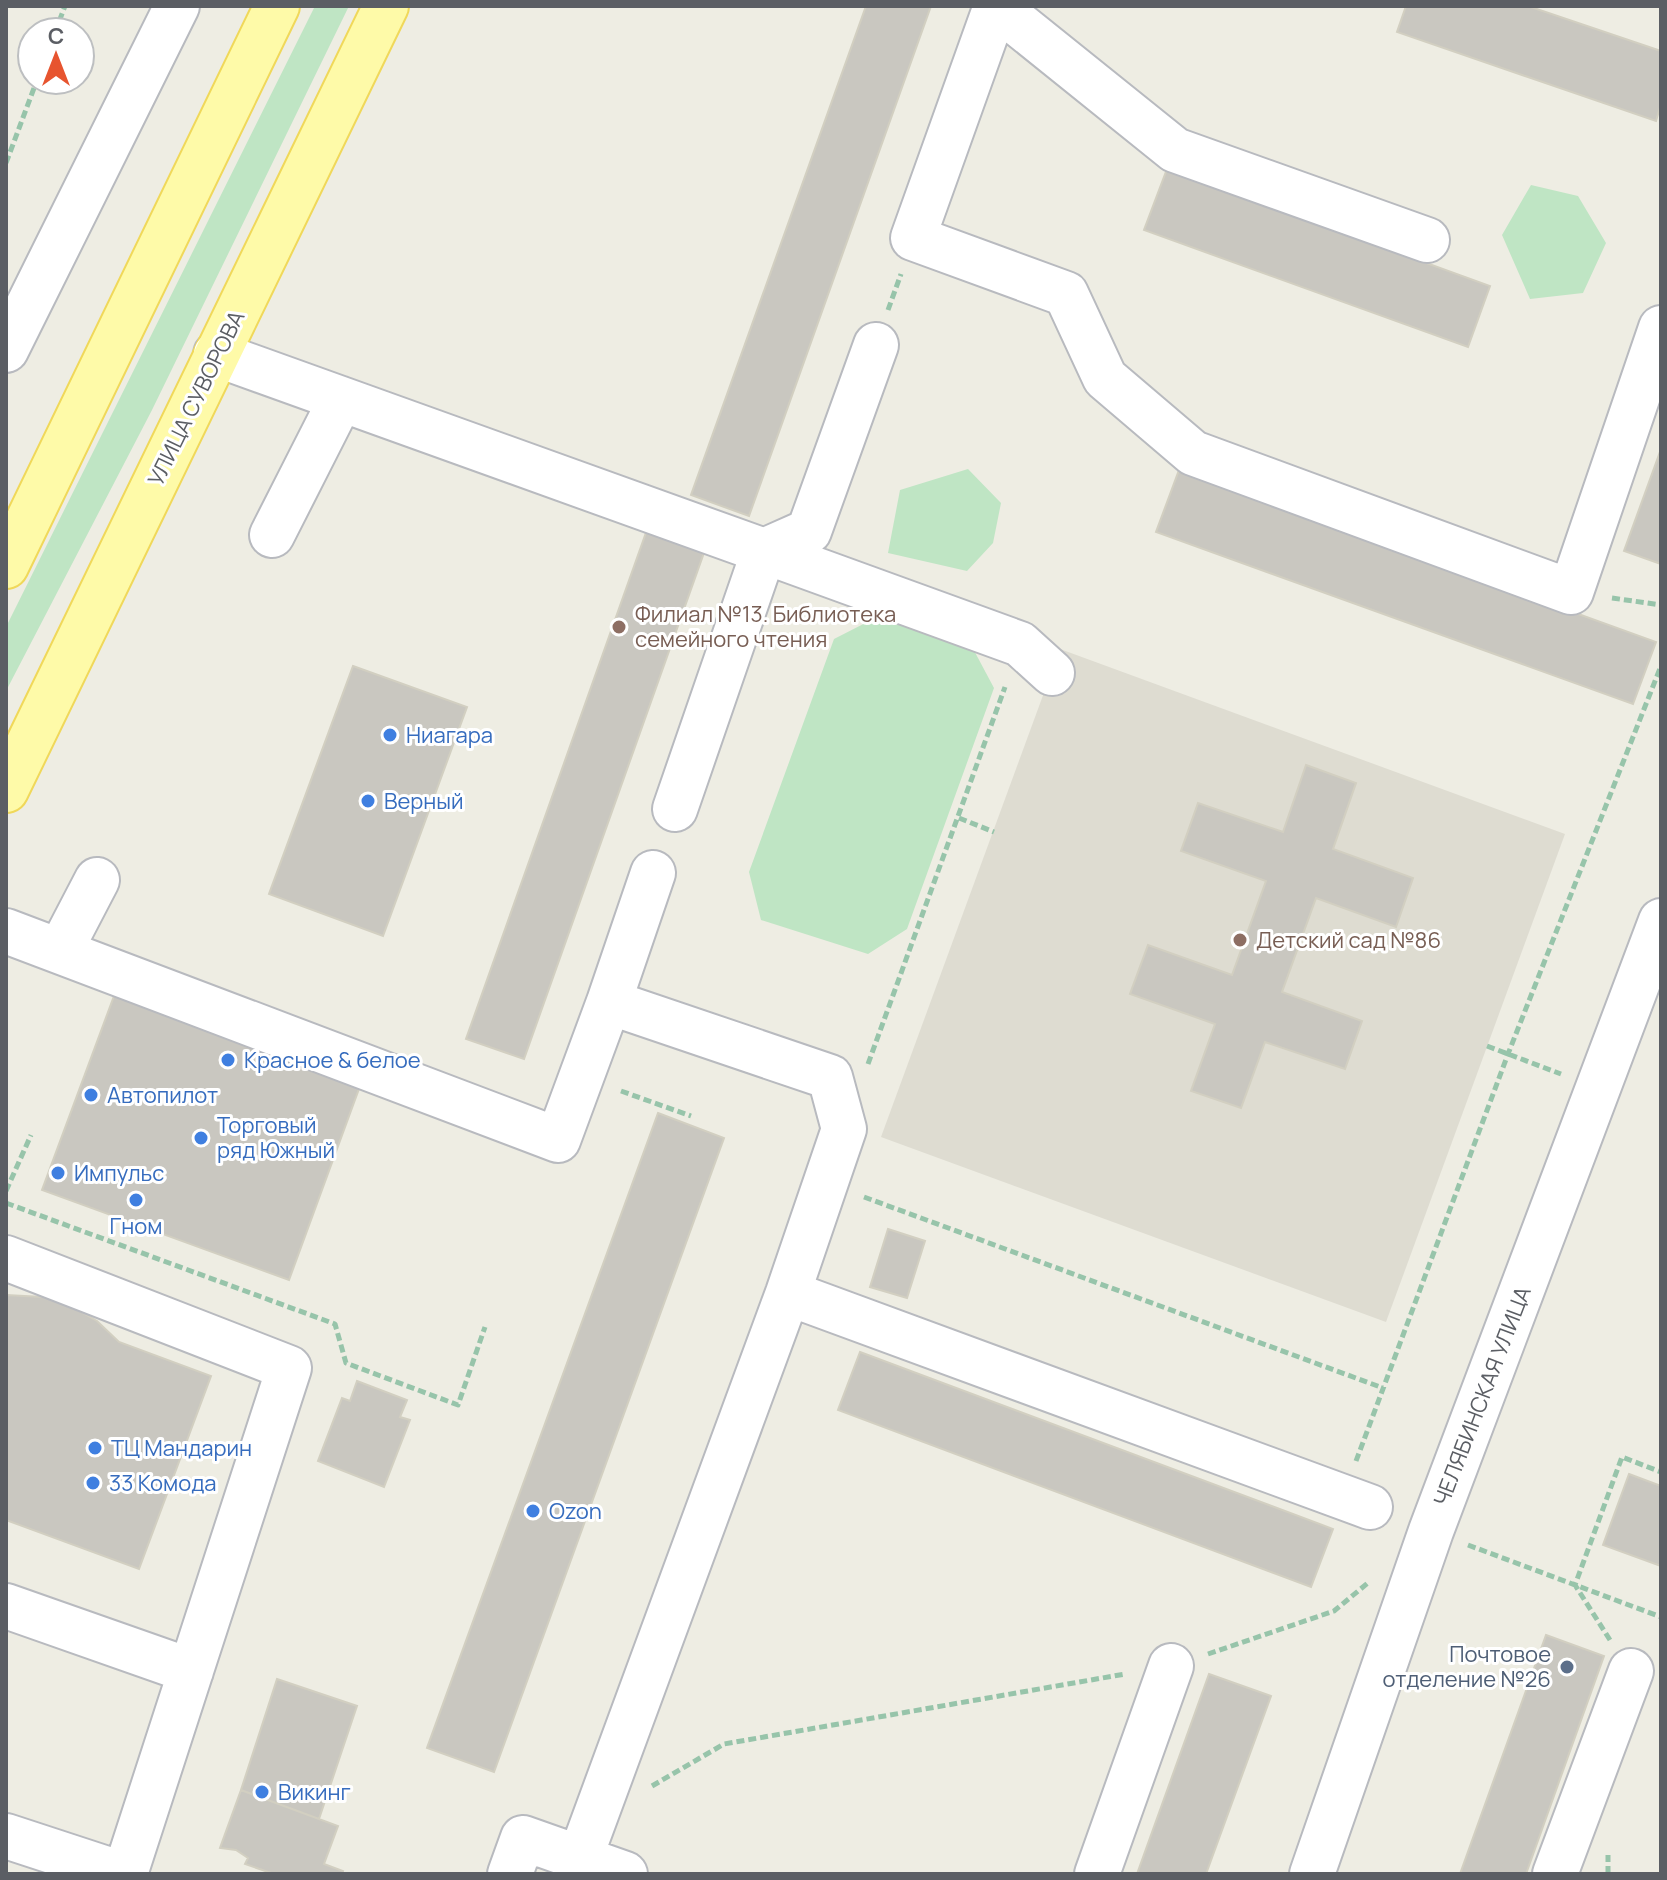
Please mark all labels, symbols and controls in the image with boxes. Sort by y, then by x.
north arrow [16,16,96,96]
text: С [48,21,64,51]
street label: УЛИЦА СУВОРОВА [141,305,251,491]
place label: Филиал №13. Библиотека семейного чтения [635,599,896,654]
marker: Филиал №13. Библиотека семейного чтения [610,618,628,636]
place label: Ниагара [406,720,493,750]
marker: Ниагара [381,726,399,744]
place label: Верный [384,786,464,816]
marker: Верный [359,792,377,810]
place label: Детский сад №86 [1256,925,1441,955]
marker: Детский сад №86 [1231,931,1249,949]
place label: Красное & белое [244,1045,421,1075]
marker: Красное & белое [219,1051,237,1069]
place label: Автопилот [107,1080,218,1110]
marker: Автопилот [82,1086,100,1104]
place label: Торговый ряд Южный [217,1110,335,1165]
marker: Торговый ряд Южный [192,1129,210,1147]
place label: Импульс [74,1158,165,1188]
marker: Импульс [49,1164,67,1182]
marker: Гном [127,1191,145,1209]
place label: Гном [110,1211,162,1241]
street label: ЧЕЛЯБИНСКАЯ УЛИЦА [1426,1282,1538,1510]
place label: ТЦ Мандарин [111,1433,252,1463]
marker: ТЦ Мандарин [86,1439,104,1457]
place label: 33 Комода [109,1468,217,1498]
marker: 33 Комода [84,1474,102,1492]
place label: Ozon [549,1496,602,1526]
marker: Ozon [524,1502,542,1520]
place label: Почтовое отделение №26 [1382,1639,1551,1694]
marker: Почтовое отделение №26 [1558,1658,1576,1676]
place label: Викинг [278,1777,351,1807]
marker: Викинг [253,1783,271,1801]

